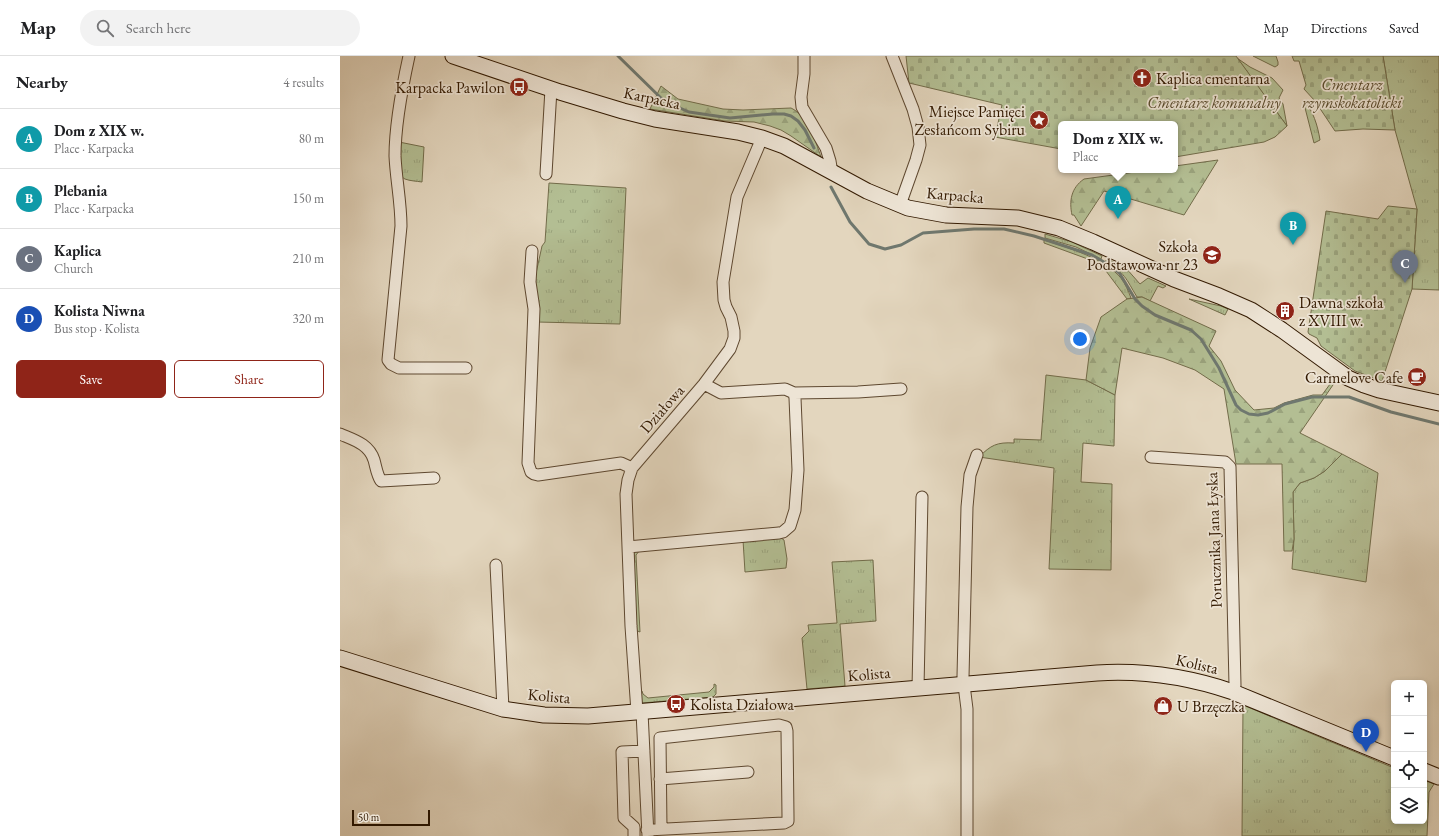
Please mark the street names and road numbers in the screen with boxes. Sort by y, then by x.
street label: Karpacka [622,82,683,114]
street label: Karpacka [925,182,985,208]
street label: Działowa [635,380,689,438]
street label: Porucznika Jana Łyska [1201,471,1227,608]
street label: Kolista [1174,649,1221,679]
street label: Kolista [847,662,892,686]
street label: Kolista [527,684,572,708]

